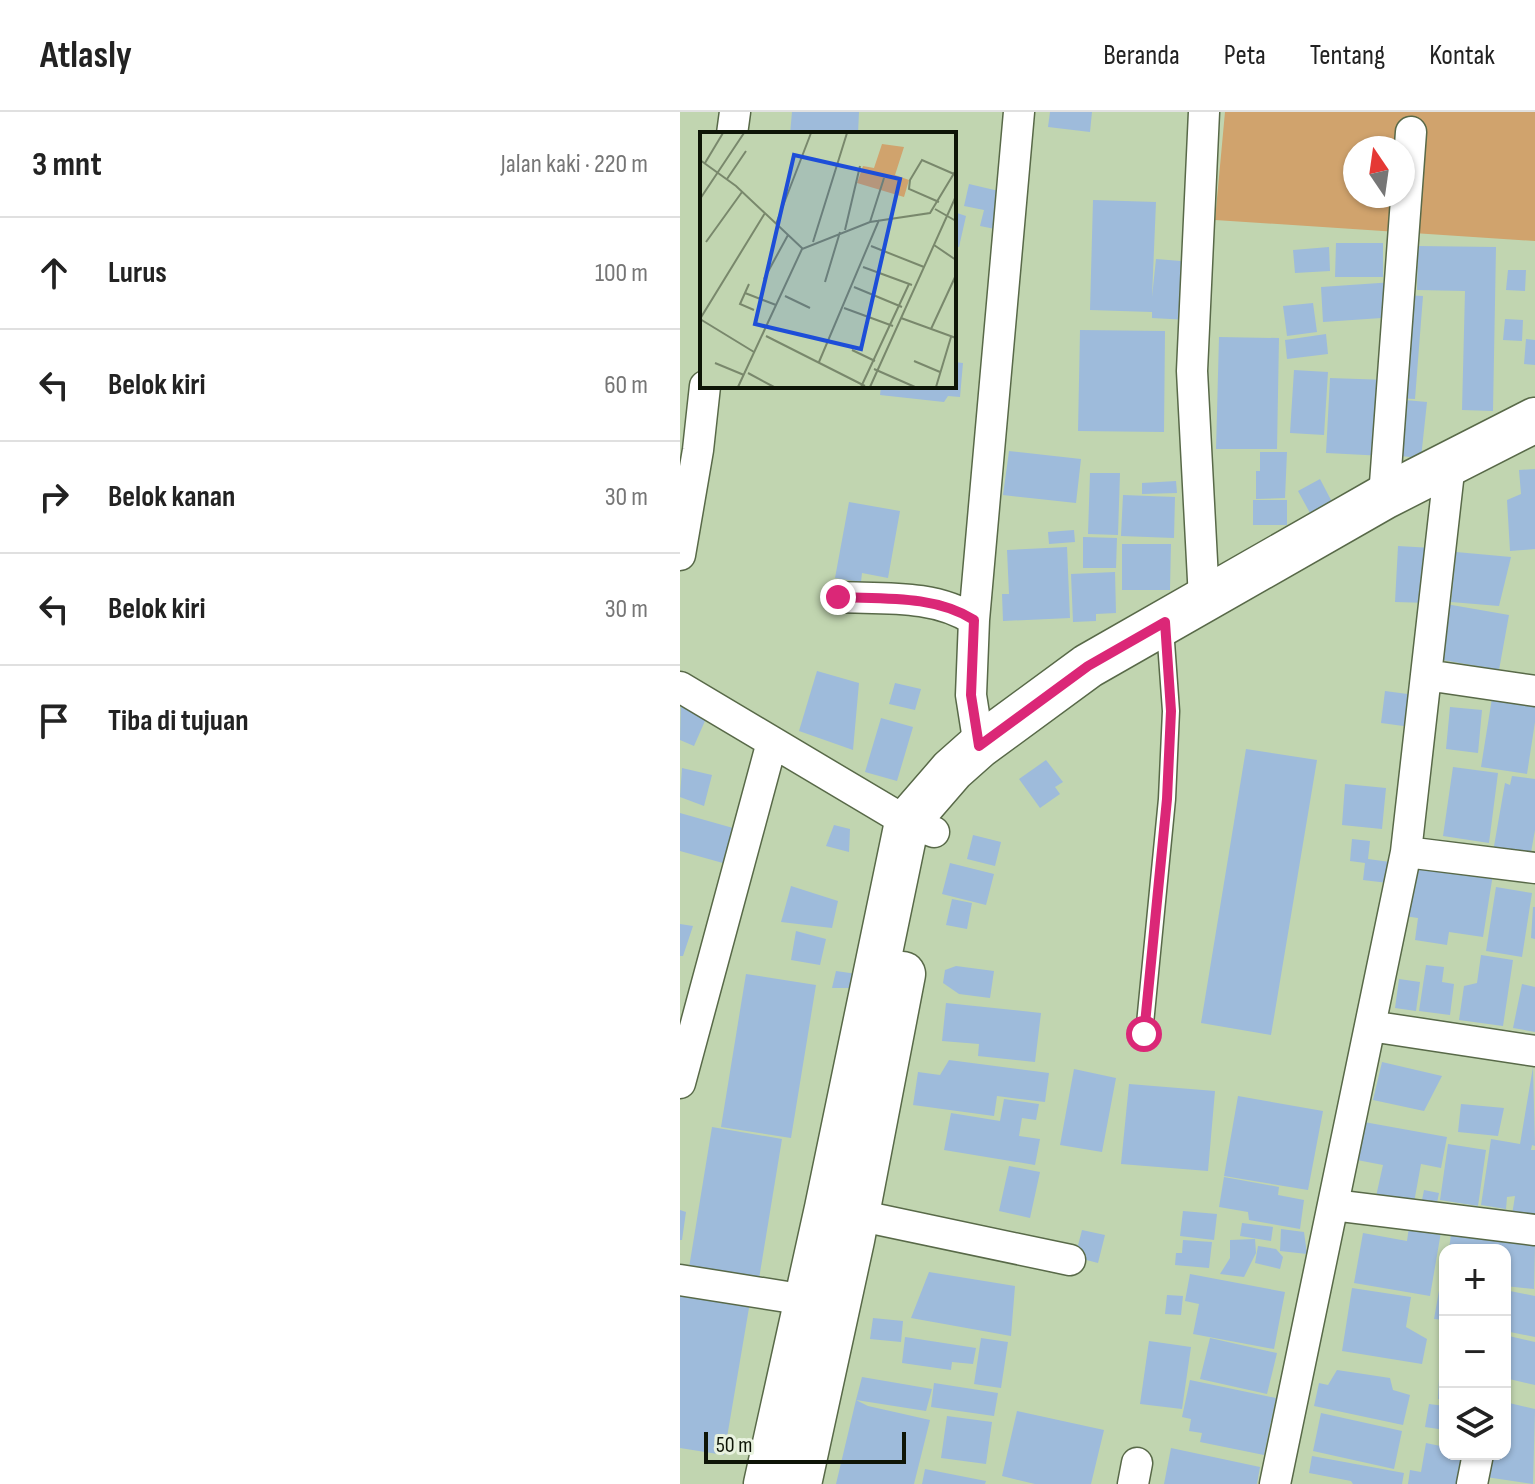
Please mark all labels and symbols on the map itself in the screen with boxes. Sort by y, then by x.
inset map [700,132,956,388]
north arrow [1343,136,1415,208]
route end [820,579,856,615]
route start [1126,1016,1162,1052]
scale bar [704,1428,906,1464]

